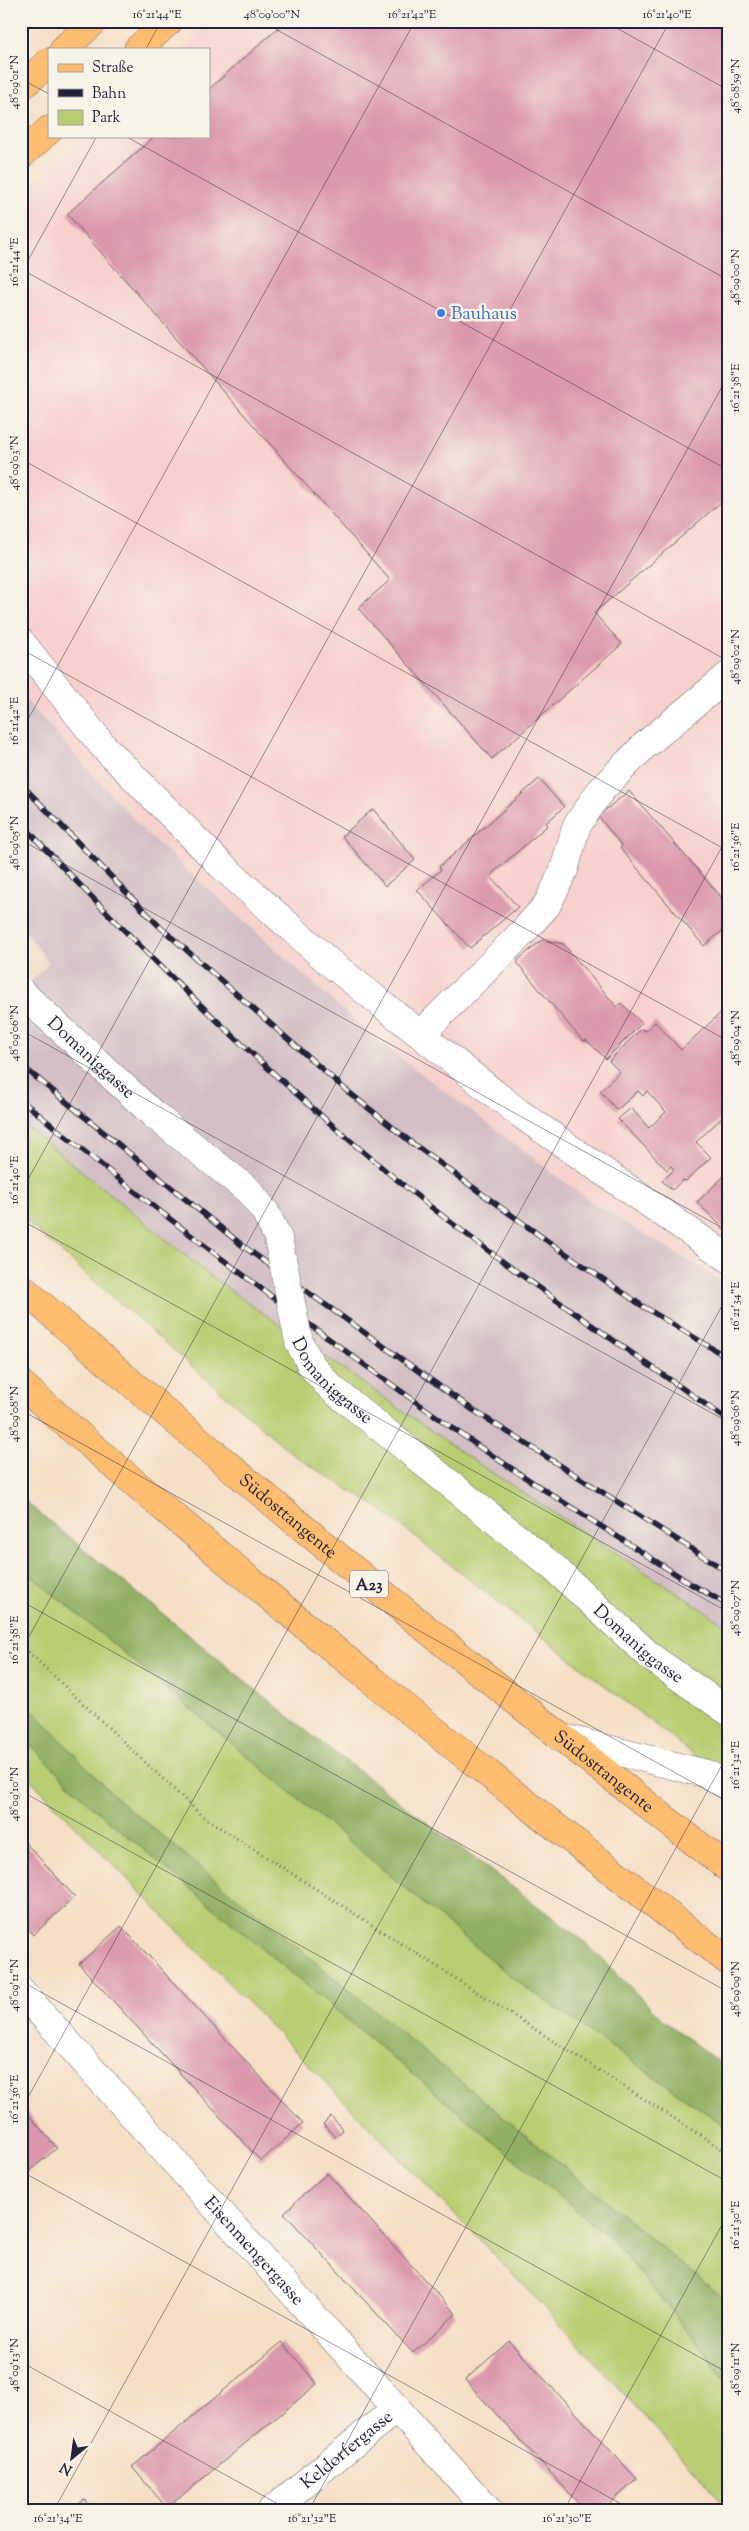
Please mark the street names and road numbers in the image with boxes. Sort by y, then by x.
street label: Domaniggasse [40,1011,140,1106]
street label: Domaniggasse [284,1333,378,1431]
street label: Südosttangente [232,1469,342,1566]
road number: A23 [350,1570,388,1598]
street label: Domaniggasse [587,1599,688,1691]
street label: Südosttangente [547,1725,659,1820]
street label: Eisenmengergasse [197,2191,309,2312]
street label: Keldorfergasse [296,2405,400,2497]

